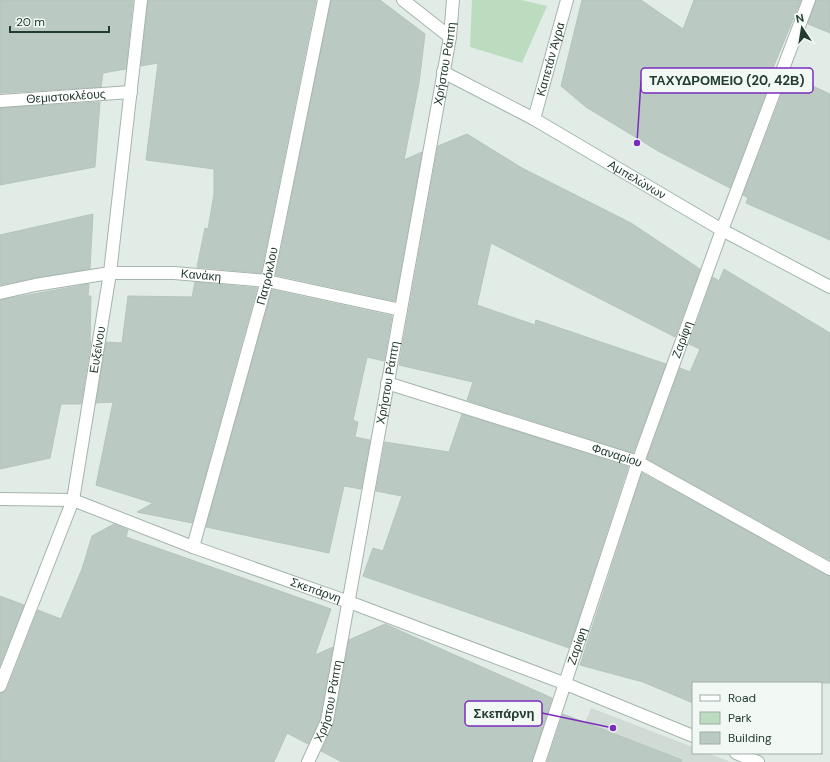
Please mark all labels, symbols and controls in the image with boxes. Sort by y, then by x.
scale bar [10,8,109,34]
north arrow [782,8,822,48]
text: N [795,11,805,26]
text: 20 m [16,14,45,30]
street label: Καπετάν Άγρα [533,20,568,98]
street label: Χρήστου Ράπτη [430,21,459,107]
callout: ΤΑΧΥΔΡΟΜΕΙΟ (20, 42Β) [641,68,813,93]
text: ΤΑΧΥΔΡΟΜΕΙΟ (20, 42Β) [649,72,805,89]
street label: Θεμιστοκλέους [26,86,106,107]
street label: Αμπελώνων [605,156,669,203]
street label: Πατρόκλου [253,246,282,307]
street label: Κανάκη [180,266,222,285]
street label: Ζαρίφη [668,319,696,360]
street label: Ευξείνου [86,325,109,374]
street label: Χρήστου Ράπτη [373,340,403,425]
street label: Φαναρίου [590,440,645,471]
street label: Σκεπάρνη [288,574,343,607]
street label: Ζαρίφη [564,625,591,667]
street label: Χρήστου Ράπτη [310,659,346,745]
legend [692,682,822,754]
text: Road [728,690,756,706]
callout: Σκεπάρνη [465,701,542,726]
text: Σκεπάρνη [474,705,534,722]
text: Park [728,710,752,726]
text: Building [728,730,772,746]

